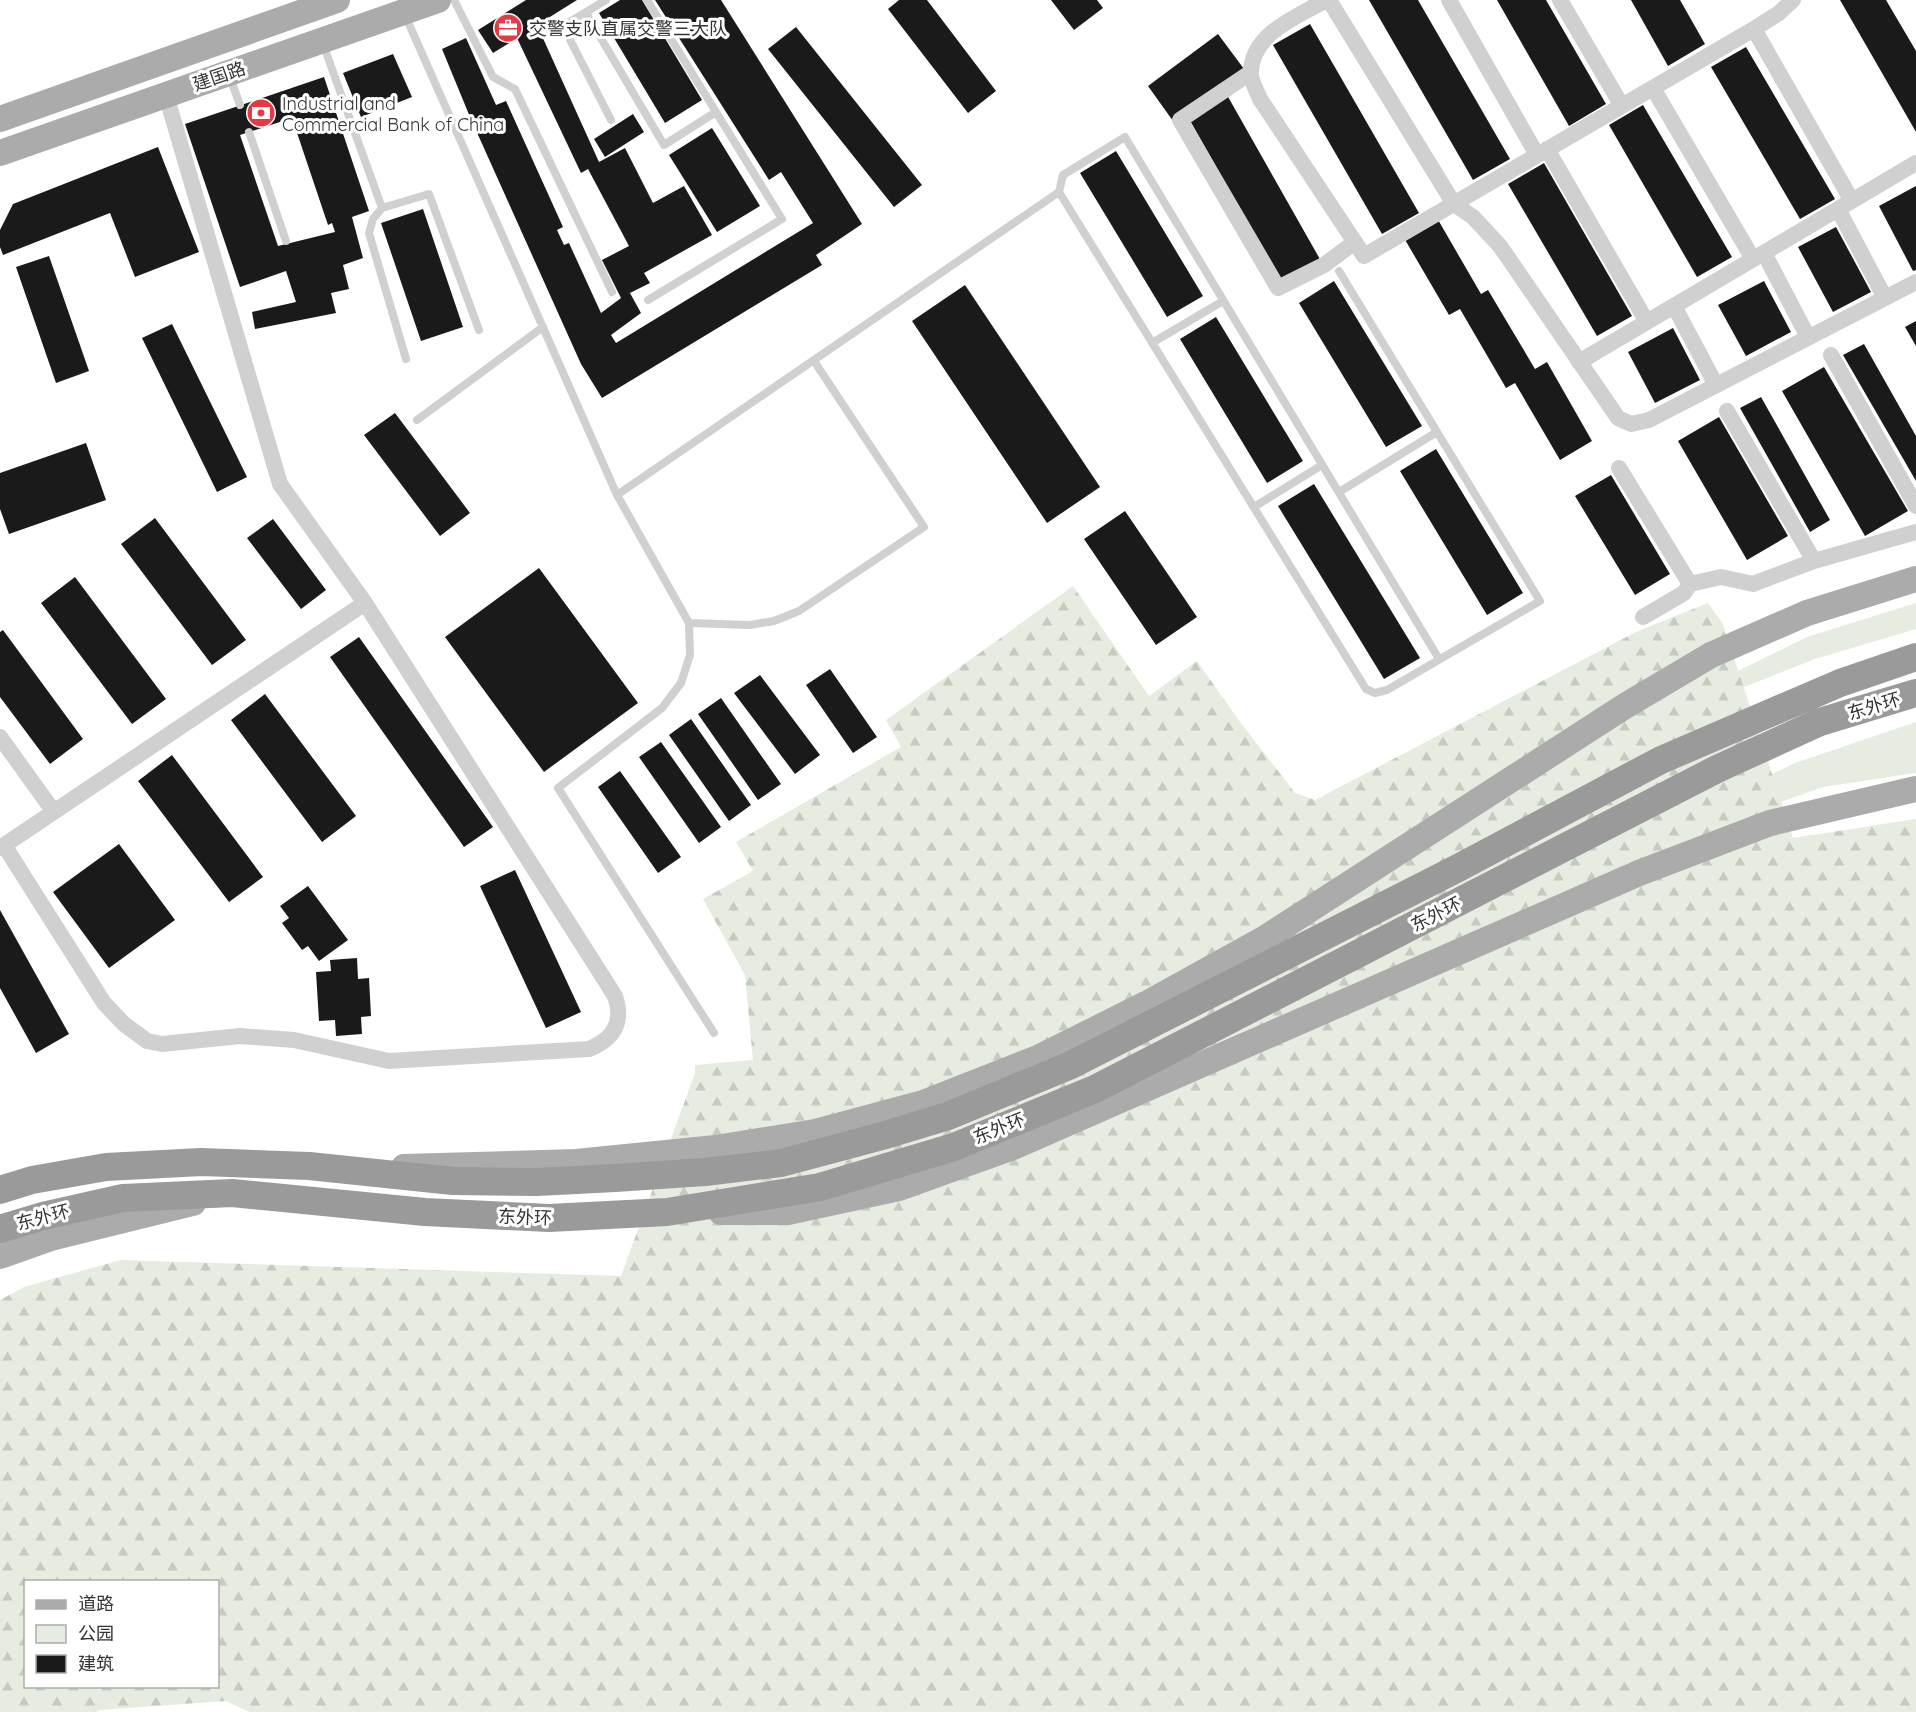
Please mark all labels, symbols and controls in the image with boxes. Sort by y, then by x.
office icon: 交警支队直属交警三大队 [492,12,524,44]
place label: 交警支队直属交警三大队 [529,17,727,40]
street label: 建国路 [190,56,248,96]
place label: Industrial and Commercial Bank of China [282,92,504,136]
bank icon: Industrial and Commercial Bank of China [245,97,277,129]
street label: 东外环 [1845,687,1903,725]
street label: 东外环 [1407,891,1465,937]
street label: 东外环 [970,1107,1028,1149]
street label: 东外环 [14,1199,72,1235]
street label: 东外环 [498,1205,552,1229]
legend [24,1580,219,1688]
text: 道路 [78,1592,114,1615]
text: 公园 [78,1622,114,1645]
text: 建筑 [78,1652,114,1675]

